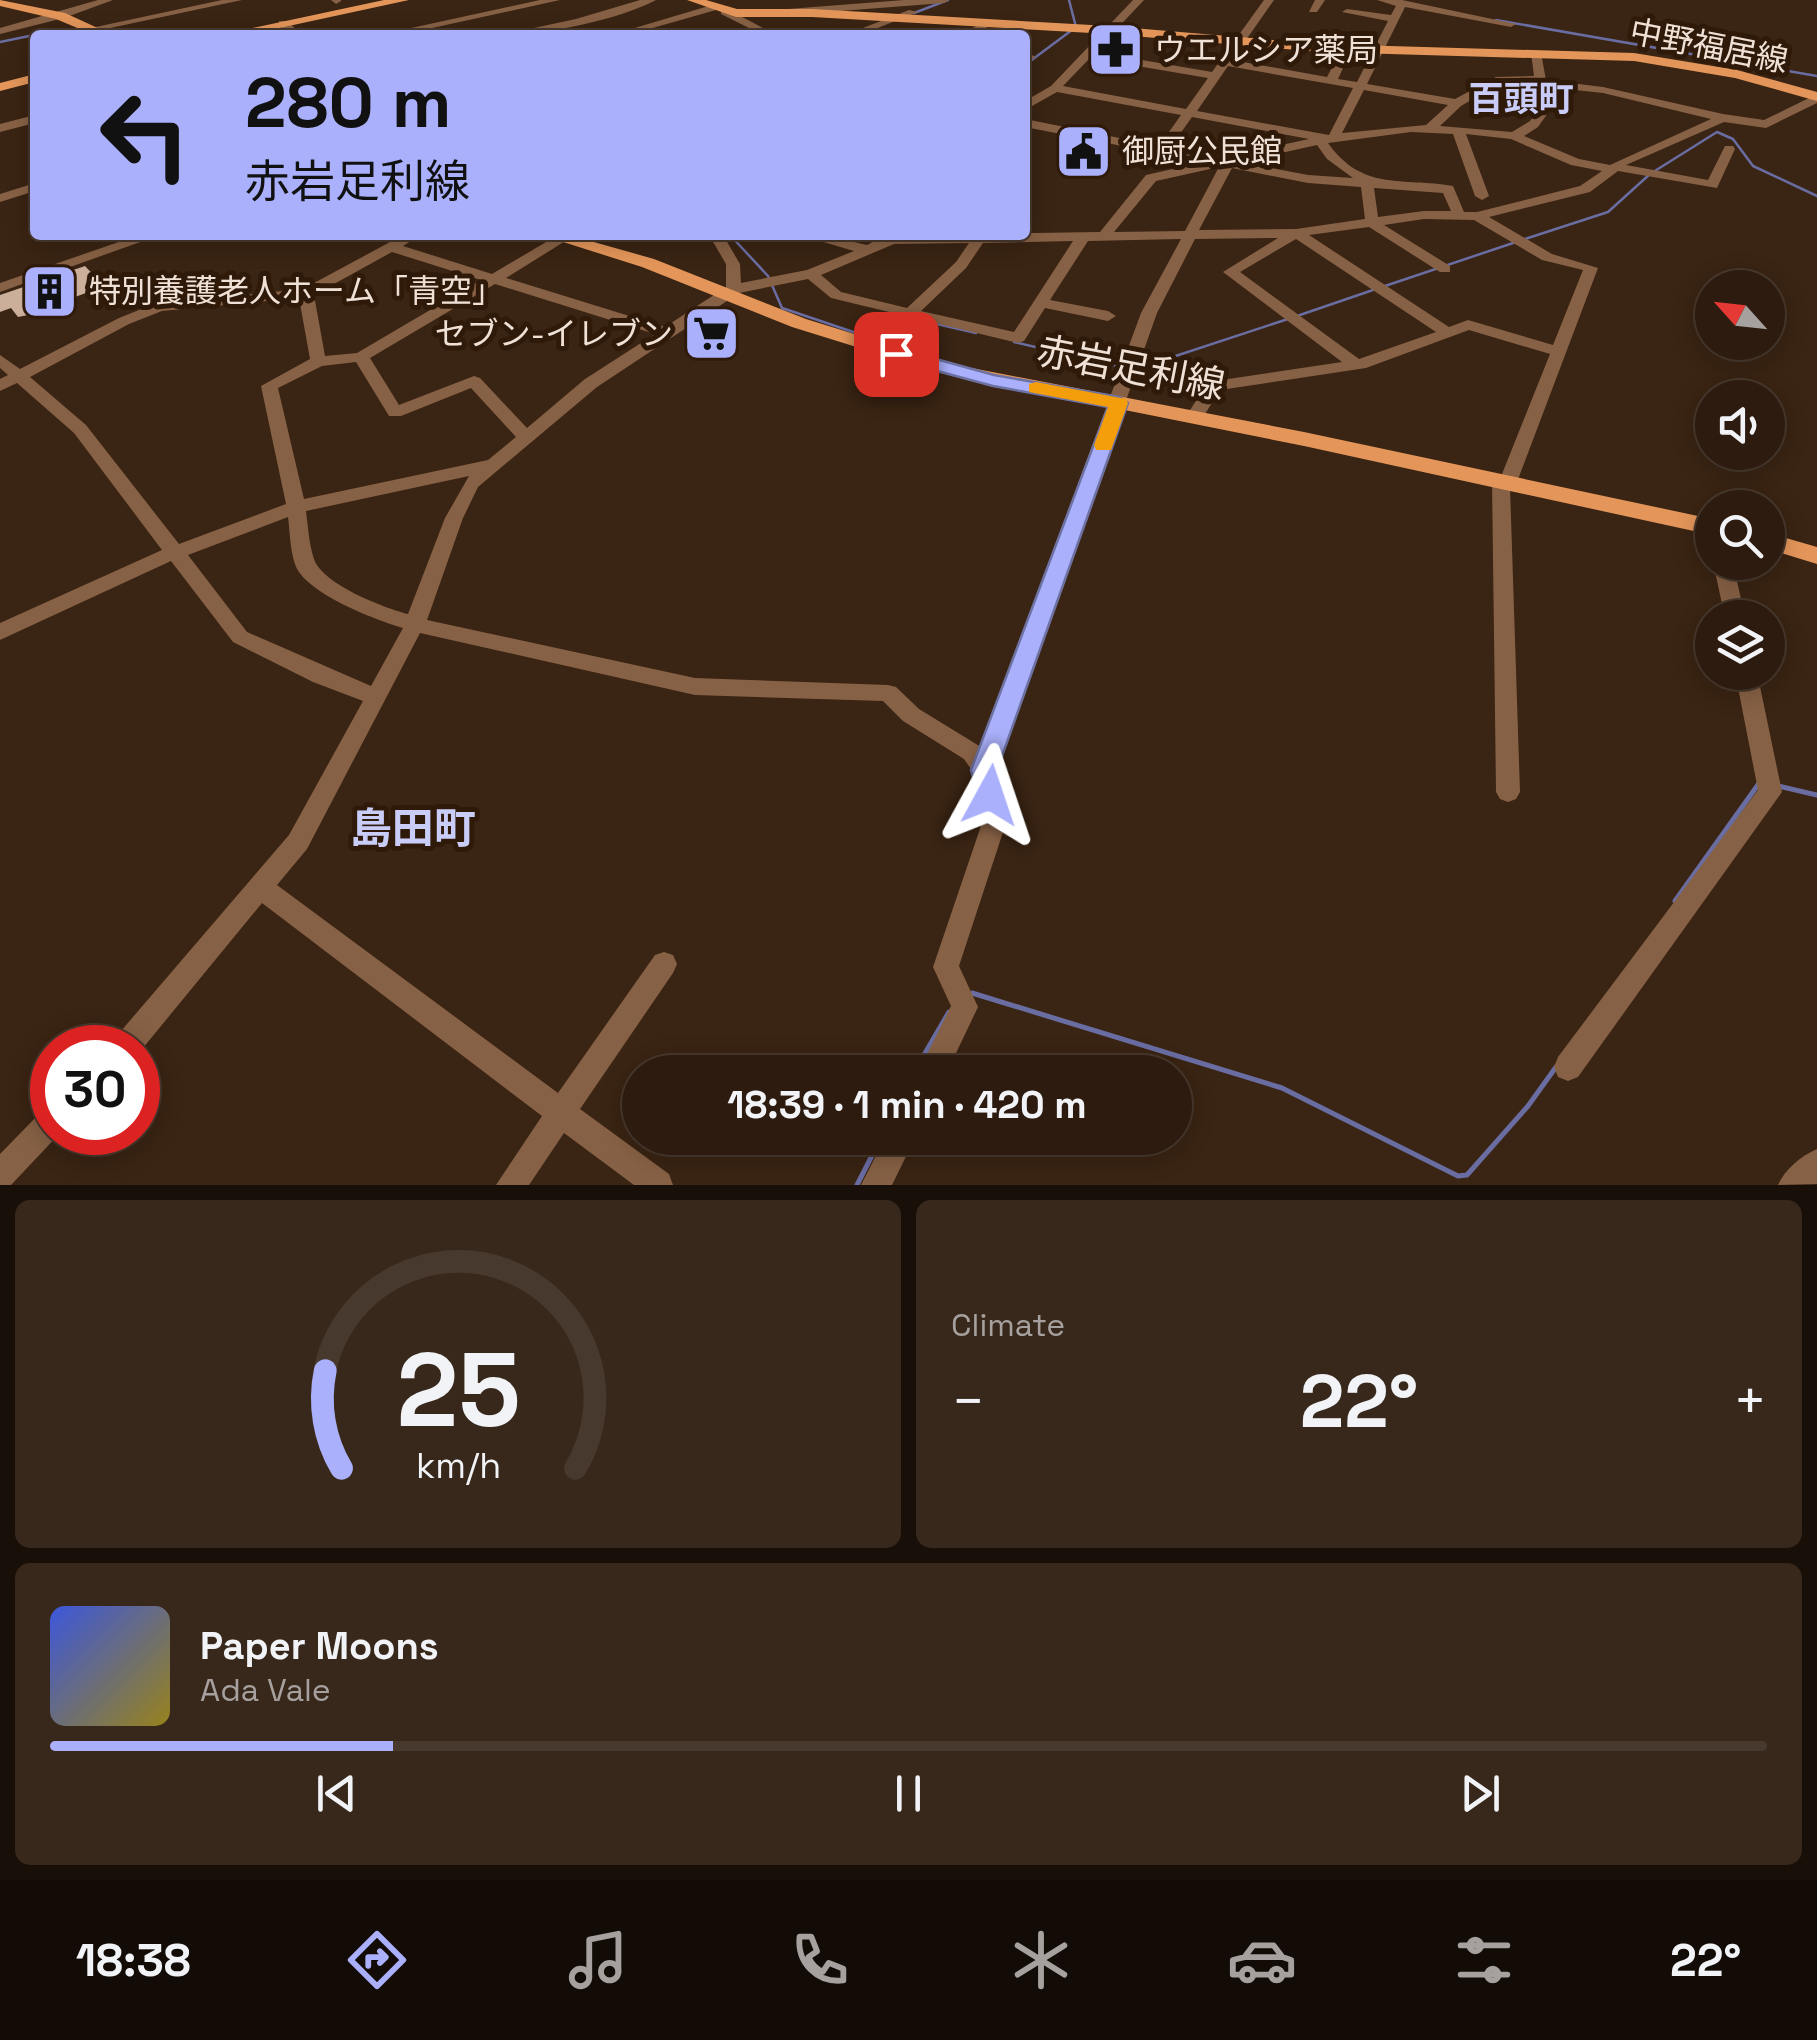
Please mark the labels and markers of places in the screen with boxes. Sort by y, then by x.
pharmacy icon: ウエルシア薬局 [1085,20,1145,80]
place label: ウエルシア薬局 [1154,30,1378,70]
public building icon: 御厨公民館 [1053,121,1113,181]
place label: 御厨公民館 [1122,131,1282,171]
building icon: 特別養護老人ホーム「青空」 [20,261,80,321]
place label: 特別養護老人ホーム「青空」 [89,271,504,311]
supermarket icon: セブン-イレブン [682,304,742,364]
pin [854,312,939,397]
place label: セブン-イレブン [434,314,673,354]

